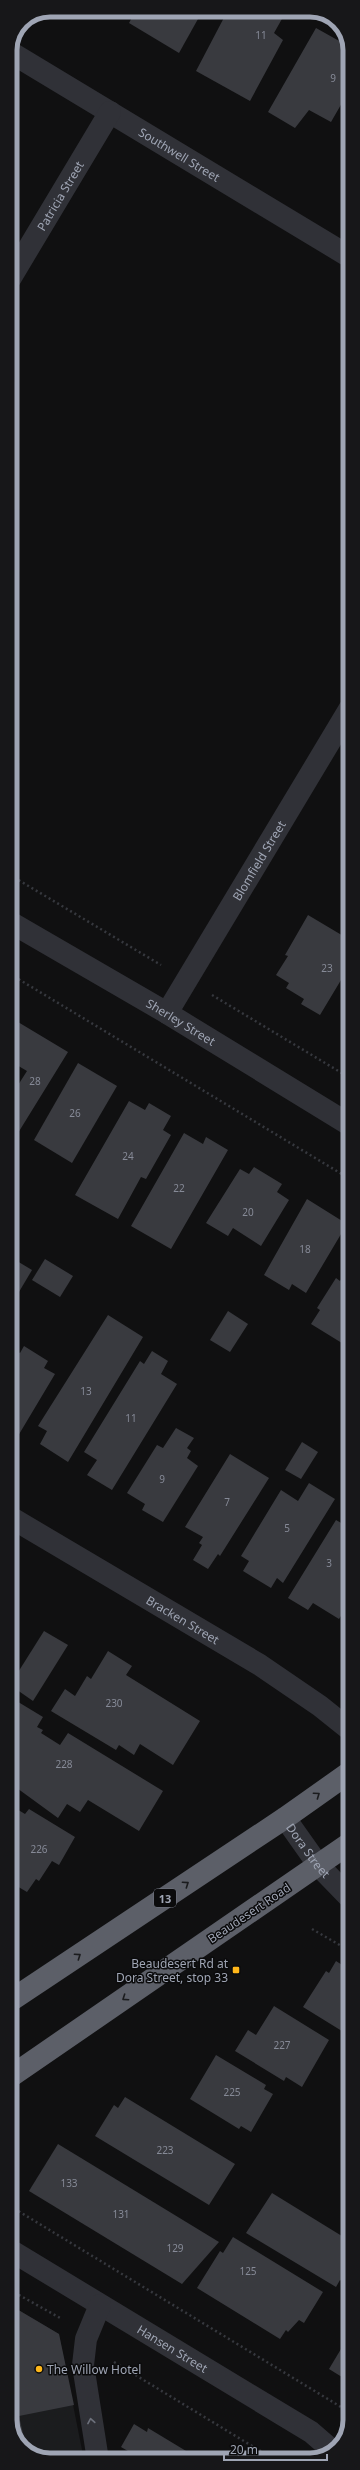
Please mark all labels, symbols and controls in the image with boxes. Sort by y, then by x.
house number: 11 [255,28,267,42]
house number: 9 [330,71,336,85]
street label: Southwell Street [136,123,224,186]
street label: Patricia Street [32,157,88,234]
street label: Blomfield Street [228,817,290,904]
house number: 23 [321,961,333,975]
street label: Sherley Street [143,994,219,1050]
house number: 28 [29,1074,41,1088]
house number: 26 [69,1106,81,1120]
house number: 24 [122,1149,134,1163]
house number: 22 [173,1181,185,1195]
house number: 20 [242,1205,254,1219]
house number: 18 [299,1242,311,1256]
house number: 13 [80,1384,92,1398]
house number: 11 [125,1411,137,1425]
house number: 9 [159,1472,165,1486]
house number: 7 [224,1495,230,1509]
house number: 5 [284,1521,290,1535]
house number: 3 [326,1556,332,1570]
street label: Bracken Street [143,1591,223,1648]
house number: 230 [105,1696,123,1710]
house number: 228 [55,1757,73,1771]
one-way arrow [312,1793,319,1800]
street label: Dora Street [283,1820,335,1882]
house number: 226 [30,1842,48,1856]
street label: Beaudesert Road [204,1879,294,1947]
one-way arrow [182,1881,189,1889]
road number: 13 [154,1889,176,1907]
one-way arrow [74,1953,81,1961]
place label: Beaudesert Rd at Dora Street, stop 33 [116,1955,229,1986]
marker: Beaudesert Rd at Dora Street, stop 33 [231,1965,241,1975]
one-way arrow [122,1993,129,2001]
house number: 227 [273,2038,291,2052]
house number: 225 [223,2085,241,2099]
house number: 223 [156,2143,174,2157]
house number: 133 [60,2176,78,2190]
house number: 131 [112,2207,130,2221]
house number: 129 [166,2241,184,2255]
house number: 125 [239,2264,257,2278]
street label: Hansen Street [134,2320,212,2377]
place label: The Willow Hotel [47,2361,141,2378]
marker: The Willow Hotel [34,2364,44,2374]
one-way arrow [87,2418,96,2424]
scale bar [224,2436,327,2462]
text: 20 m [230,2441,258,2458]

